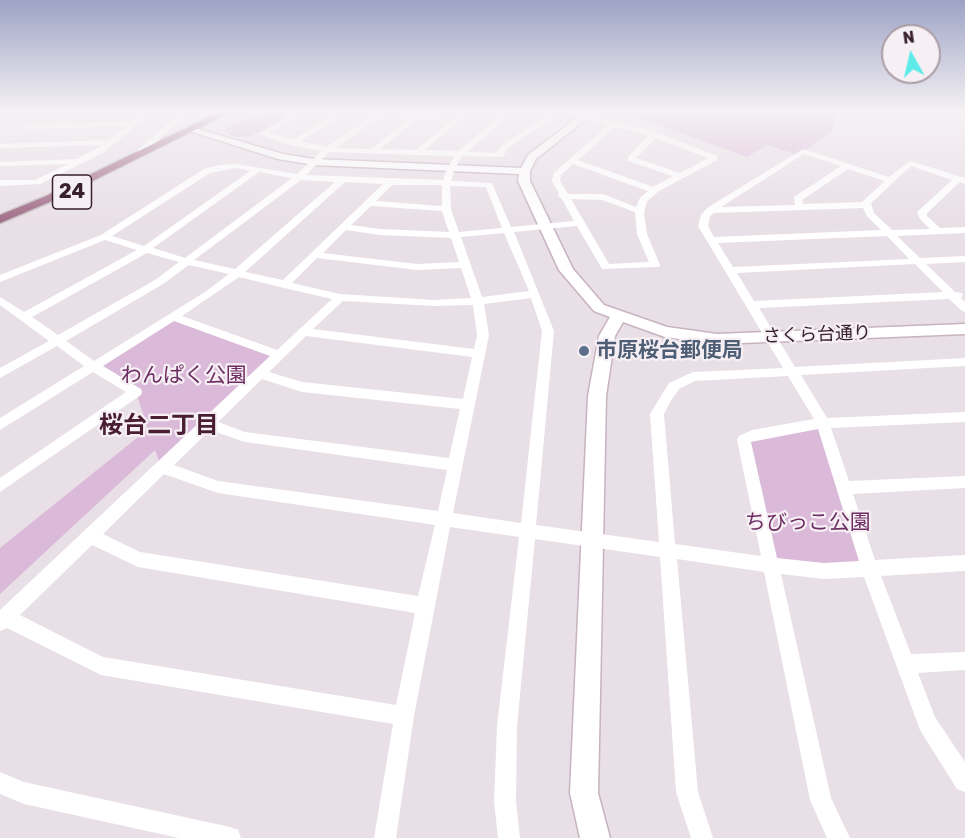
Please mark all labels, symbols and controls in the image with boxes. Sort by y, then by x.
north arrow [881,24,941,84]
text: N [902,27,916,48]
road number: 24 [52,175,92,209]
street label: さくら台通り [763,322,871,348]
place label: 市原桜台郵便局 [596,338,743,364]
marker: 市原桜台郵便局 [577,344,591,358]
park label: わんぱく公園 [121,363,247,389]
district label: 桜台二丁目 [99,412,219,440]
park label: ちびっこ公園 [745,510,871,536]

